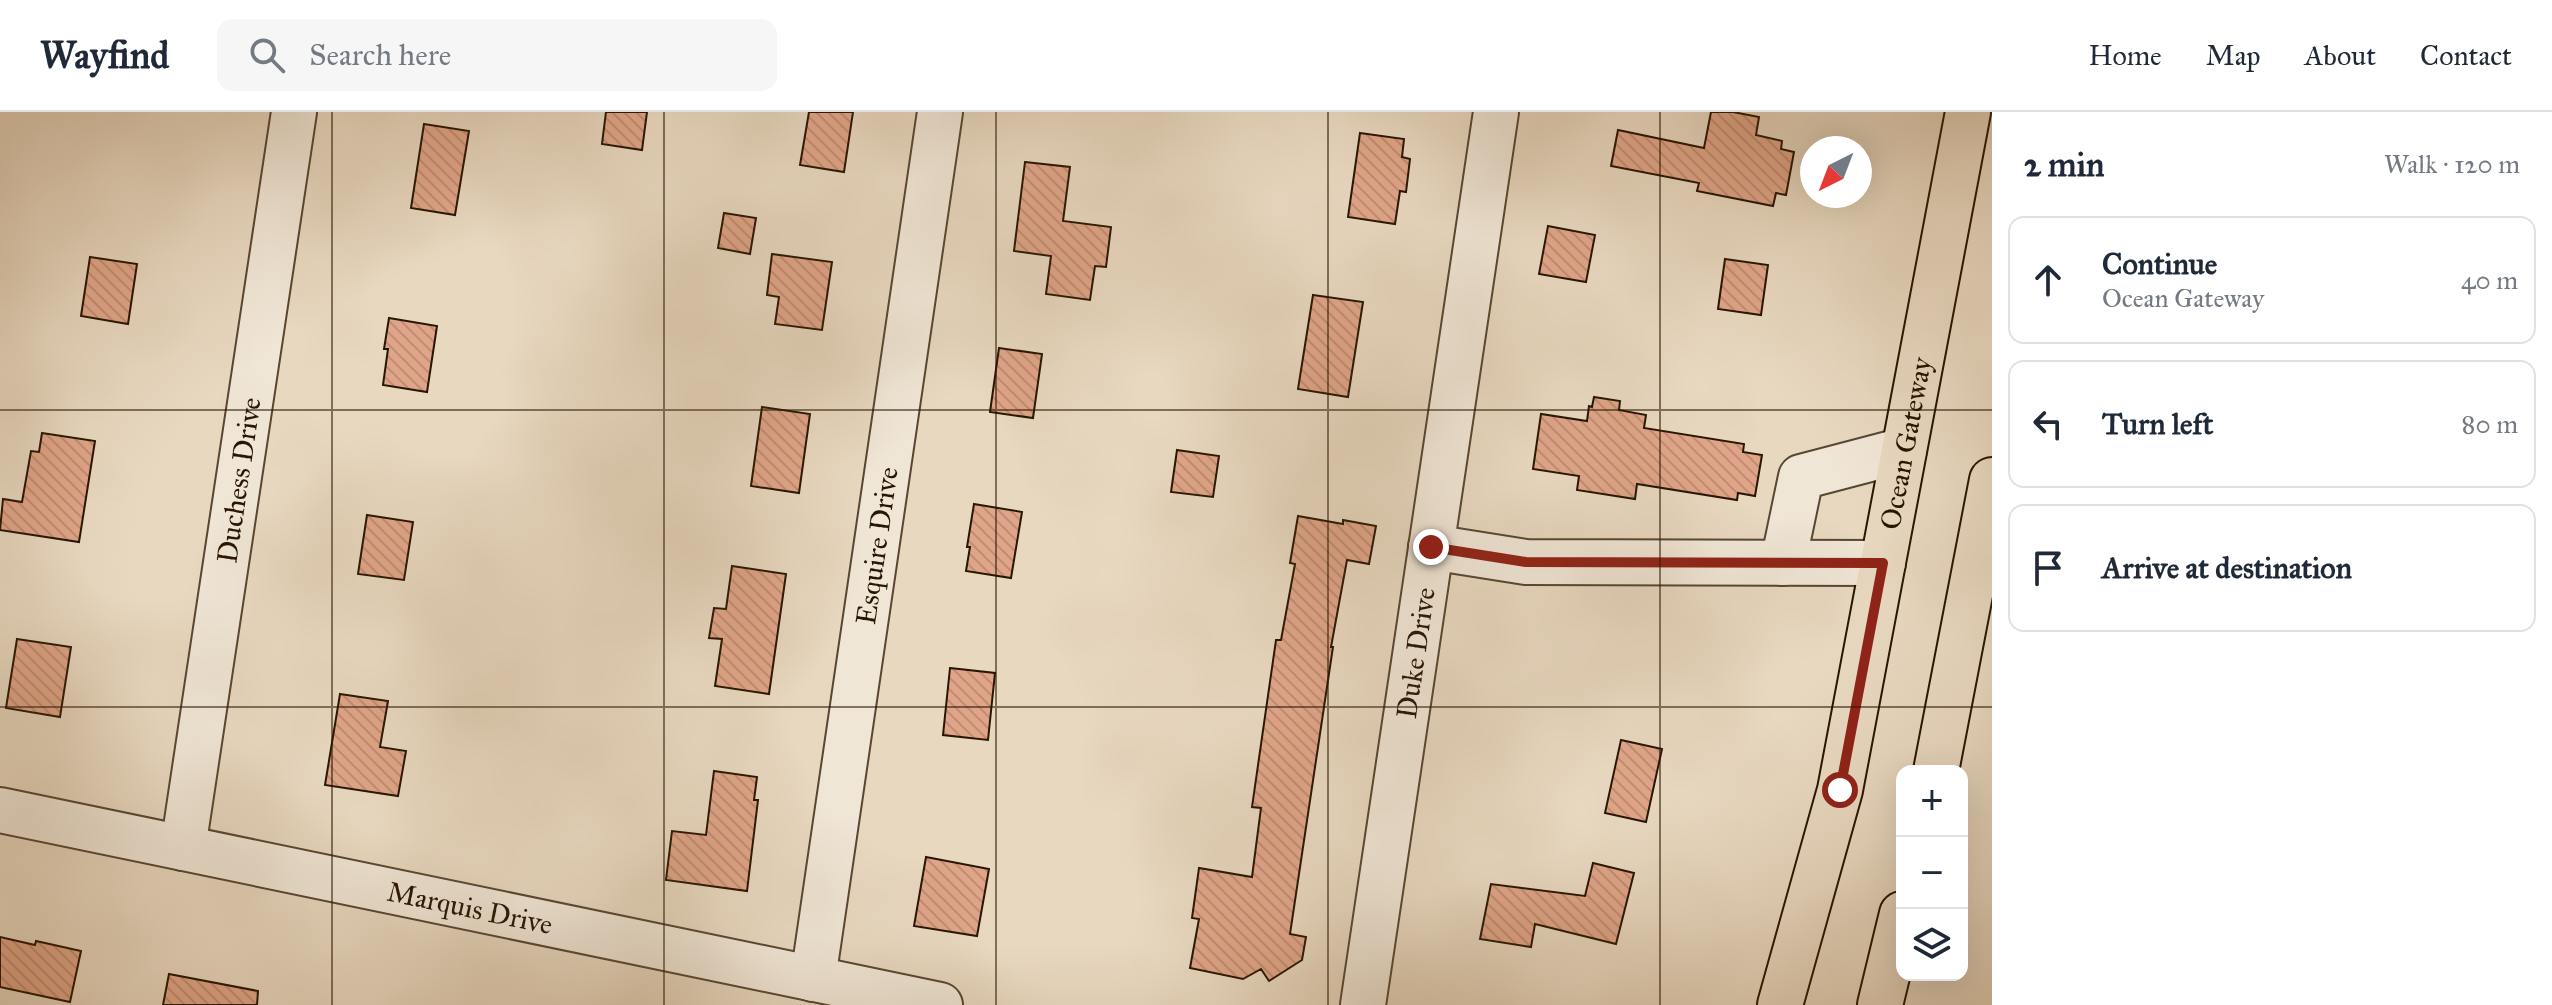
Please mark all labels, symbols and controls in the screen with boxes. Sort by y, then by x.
search box [217,19,777,91]
text: Wayfind [40,32,169,78]
icon: search [245,33,289,77]
text: Search here [309,37,451,73]
text: Home [2089,38,2162,73]
text: Map [2206,38,2260,73]
text: About [2304,38,2376,73]
text: Contact [2420,38,2512,73]
north arrow [1800,136,1872,208]
text: 2 min [2024,144,2104,185]
text: Walk · 120 m [2384,148,2520,180]
text: Continue [2102,246,2217,282]
icon: ahead [2026,258,2070,302]
text: 40 m [2461,264,2518,296]
text: Ocean Gateway [2102,282,2264,314]
street label: Ocean Gateway [1872,353,1939,532]
street label: Duchess Drive [209,395,268,565]
icon: left [2026,402,2070,446]
text: Turn left [2102,406,2213,442]
text: 80 m [2462,408,2518,440]
street label: Esquire Drive [848,464,905,627]
route end [1413,529,1449,565]
icon: arrive [2026,546,2070,590]
text: Arrive at destination [2102,550,2352,586]
street label: Duke Drive [1388,585,1442,721]
map controls [1896,765,1968,981]
button: + [1896,765,1968,837]
route start [1822,772,1858,808]
button: − [1896,837,1968,909]
street label: Marquis Drive [384,873,556,942]
button: layers [1896,909,1968,981]

